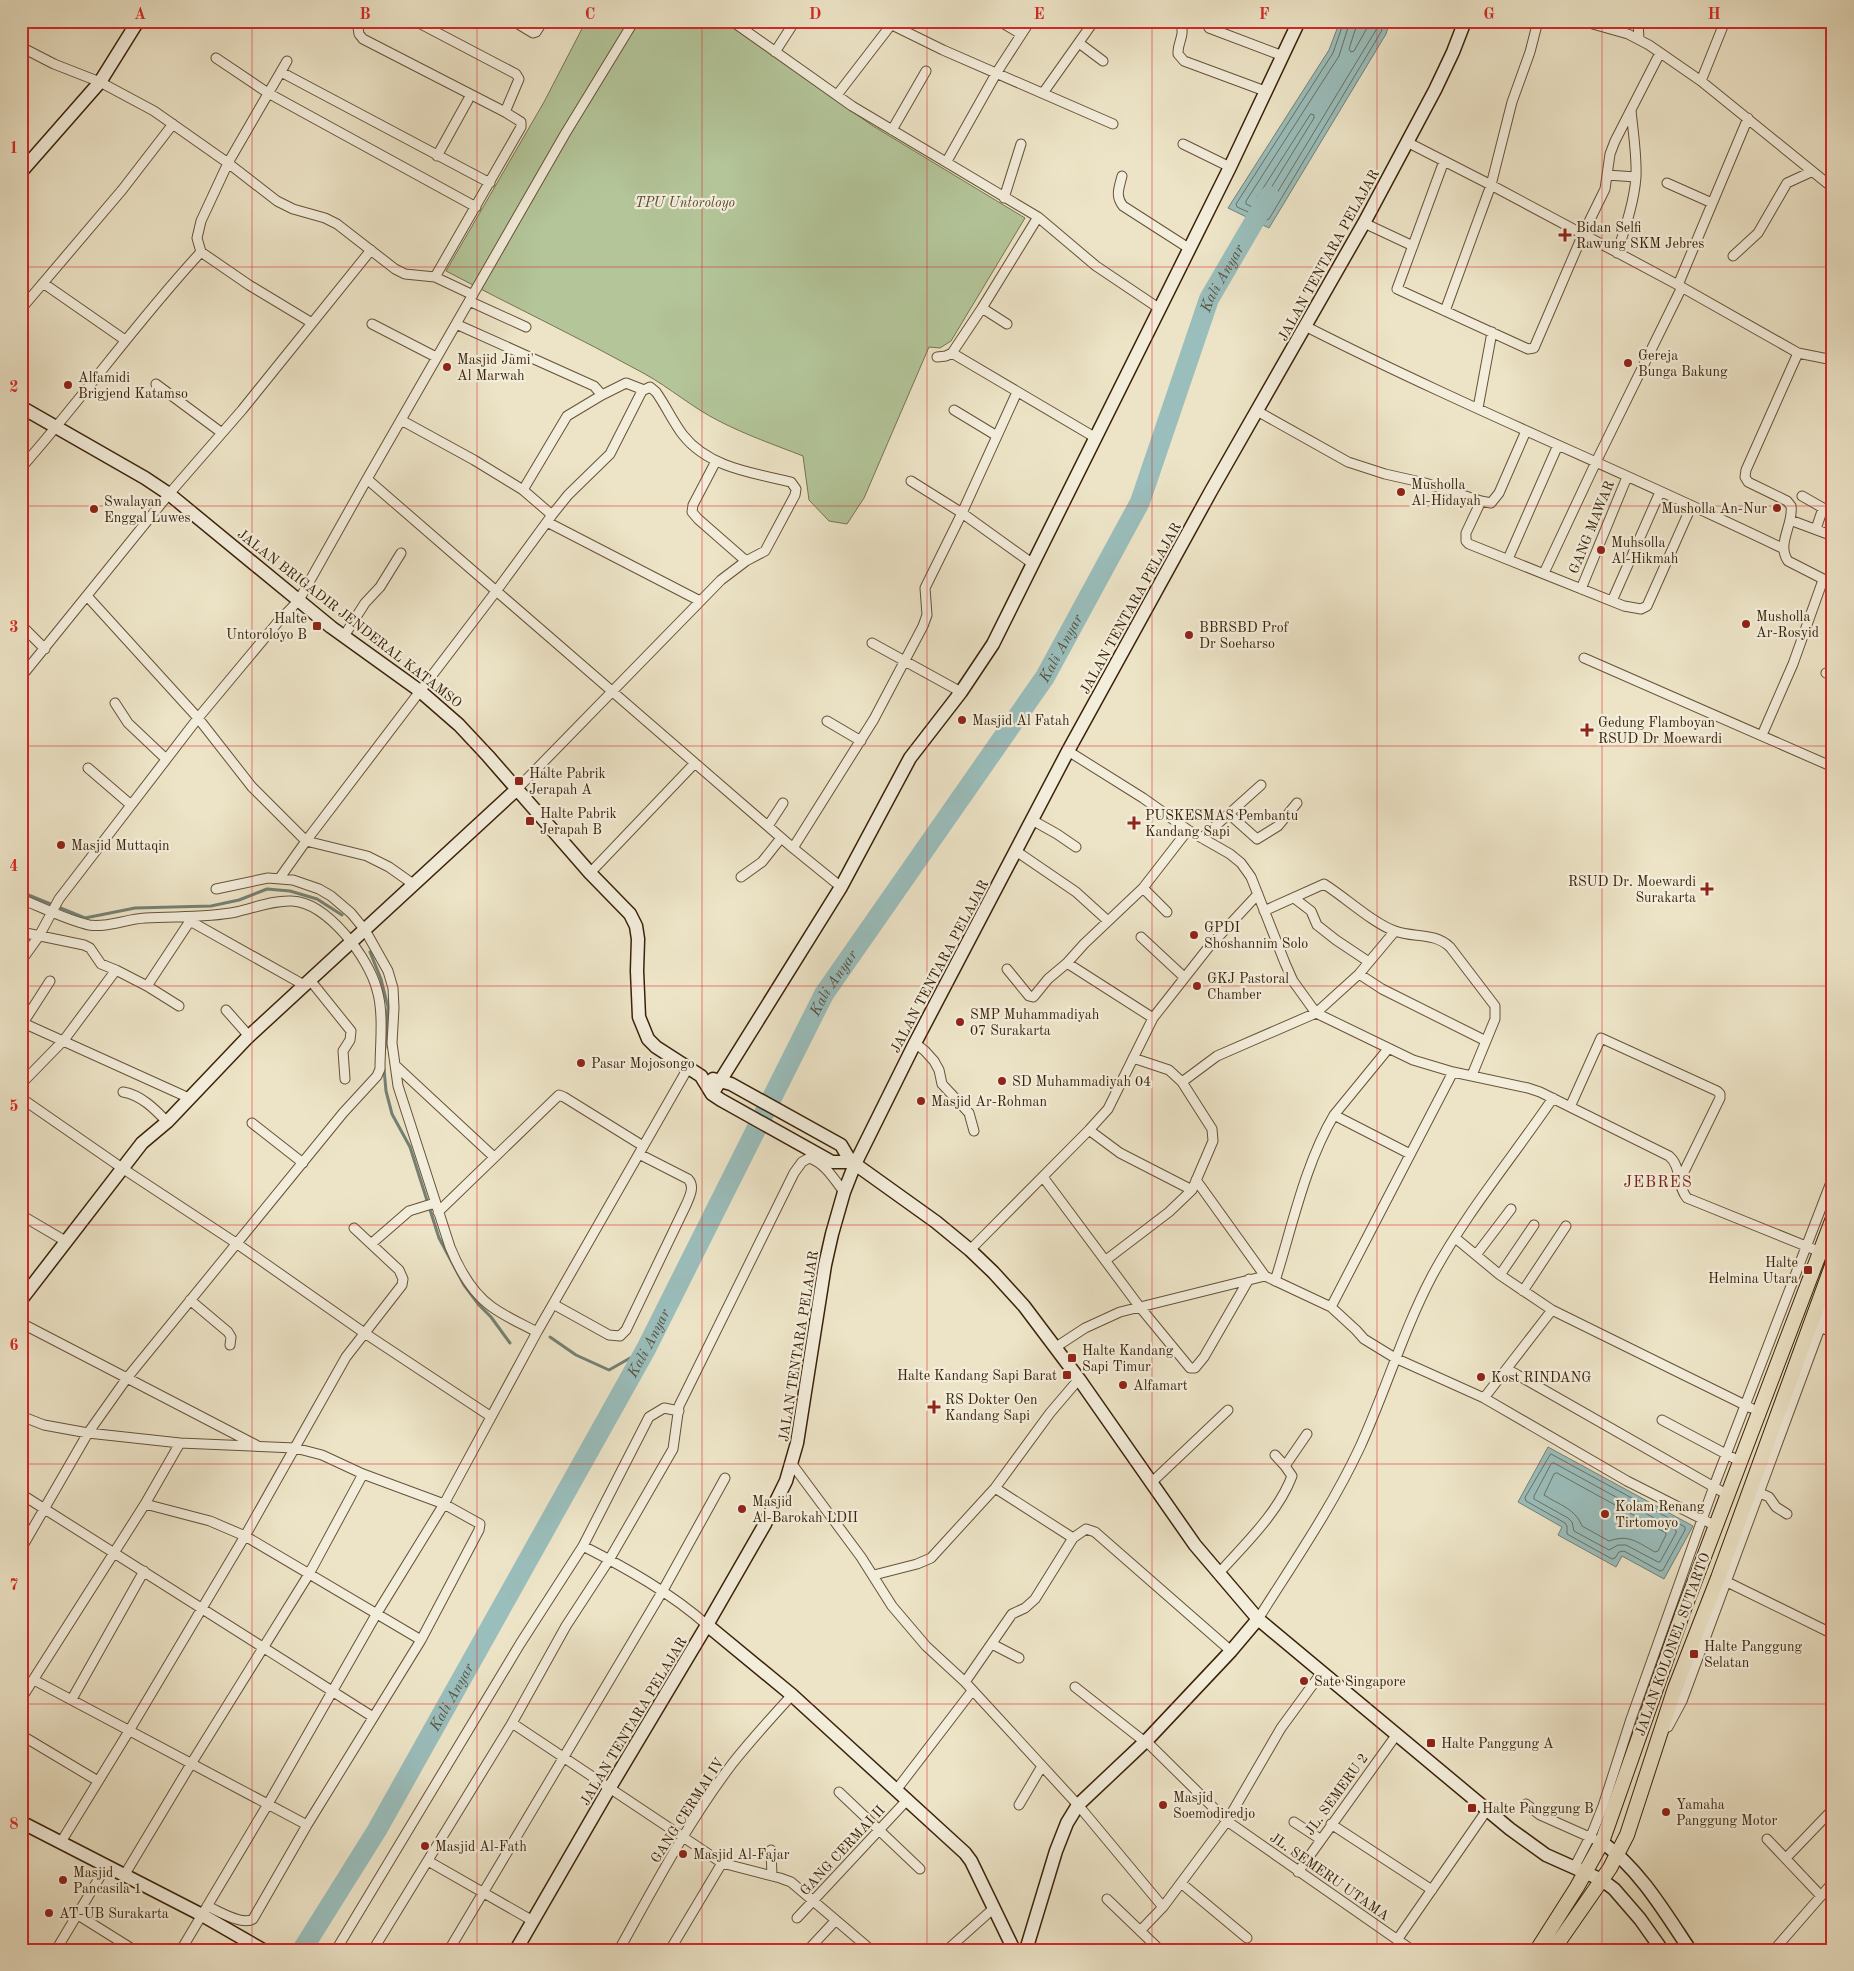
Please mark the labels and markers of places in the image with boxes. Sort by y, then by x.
place label: Bidan Selfi Rawung SKM Jebres [1576,221,1704,251]
marker: Bidan Selfi Rawung SKM Jebres [1558,228,1572,242]
place label: Gereja Bunga Bakung [1638,349,1728,379]
place label: Masjid Jami' Al Marwah [457,353,534,383]
marker: Gereja Bunga Bakung [1622,357,1634,369]
marker: Masjid Jami' Al Marwah [441,361,453,373]
place label: Alfamidi Brigjend Katamso [78,371,188,401]
marker: Alfamidi Brigjend Katamso [62,379,74,391]
place label: Musholla Al-Hidayah [1411,478,1481,508]
marker: Musholla Al-Hidayah [1395,486,1407,498]
place label: Swalayan Enggal Luwes [104,495,191,525]
place label: Musholla An-Nur [1661,502,1767,516]
marker: Musholla An-Nur [1771,502,1783,514]
marker: Swalayan Enggal Luwes [88,503,100,515]
place label: Muhsolla Al-Hikmah [1611,536,1679,566]
marker: Muhsolla Al-Hikmah [1595,544,1607,556]
place label: Musholla Ar-Rosyid [1756,610,1819,640]
place label: Halte Untoroloyo B [226,612,307,642]
marker: Musholla Ar-Rosyid [1740,618,1752,630]
marker: Halte Untoroloyo B [311,620,323,632]
place label: BBRSBD Prof Dr Soeharso [1199,621,1290,651]
marker: BBRSBD Prof Dr Soeharso [1183,629,1195,641]
marker: Masjid Al Fatah [956,714,968,726]
place label: Masjid Al Fatah [972,714,1070,728]
place label: Gedung Flamboyan RSUD Dr Moewardi [1598,716,1722,746]
marker: Gedung Flamboyan RSUD Dr Moewardi [1580,723,1594,737]
place label: Halte Pabrik Jerapah A [529,767,606,797]
marker: Halte Pabrik Jerapah A [513,775,525,787]
place label: Halte Pabrik Jerapah B [540,807,617,837]
place label: PUSKESMAS Pembantu Kandang Sapi [1145,809,1299,839]
marker: Halte Pabrik Jerapah B [524,815,536,827]
marker: PUSKESMAS Pembantu Kandang Sapi [1127,816,1141,830]
marker: Masjid Muttaqin [55,839,67,851]
place label: Masjid Muttaqin [71,839,170,853]
place label: RSUD Dr. Moewardi Surakarta [1568,875,1696,905]
marker: RSUD Dr. Moewardi Surakarta [1700,882,1714,896]
place label: GPDI Shoshannim Solo [1204,921,1308,951]
marker: GPDI Shoshannim Solo [1188,929,1200,941]
place label: GKJ Pastoral Chamber [1207,972,1289,1002]
marker: GKJ Pastoral Chamber [1191,980,1203,992]
place label: SMP Muhammadiyah 07 Surakarta [970,1008,1100,1038]
marker: SMP Muhammadiyah 07 Surakarta [954,1016,966,1028]
marker: Pasar Mojosongo [575,1057,587,1069]
place label: Pasar Mojosongo [591,1057,695,1071]
marker: SD Muhammadiyah 04 [996,1075,1008,1087]
place label: SD Muhammadiyah 04 [1012,1075,1151,1089]
marker: Masjid Ar-Rohman [915,1095,927,1107]
place label: Masjid Ar-Rohman [931,1095,1047,1109]
place label: Halte Helmina Utara [1708,1256,1798,1286]
marker: Halte Helmina Utara [1802,1264,1814,1276]
place label: Halte Kandang Sapi Timur [1082,1344,1174,1374]
marker: Halte Kandang Sapi Timur [1066,1352,1078,1364]
place label: Halte Kandang Sapi Barat [897,1369,1057,1383]
marker: Halte Kandang Sapi Barat [1061,1369,1073,1381]
marker: Kost RINDANG [1475,1371,1487,1383]
place label: Kost RINDANG [1491,1371,1591,1385]
marker: Alfamart [1117,1379,1129,1391]
place label: Alfamart [1133,1379,1188,1393]
place label: RS Dokter Oen Kandang Sapi [945,1393,1038,1423]
marker: RS Dokter Oen Kandang Sapi [927,1400,941,1414]
place label: Masjid Al-Barokah LDII [752,1495,858,1525]
place label: Kolam Renang Tirtomoyo [1615,1500,1705,1530]
marker: Masjid Al-Barokah LDII [736,1503,748,1515]
marker: Kolam Renang Tirtomoyo [1599,1508,1611,1520]
place label: Halte Panggung Selatan [1704,1640,1803,1670]
marker: Halte Panggung Selatan [1688,1648,1700,1660]
marker: Sate Singapore [1298,1675,1310,1687]
place label: Sate Singapore [1314,1675,1406,1689]
marker: Halte Panggung A [1425,1737,1437,1749]
place label: Halte Panggung A [1441,1737,1554,1751]
place label: Masjid Soemodiredjo [1173,1791,1255,1821]
place label: Yamaha Panggung Motor [1676,1798,1778,1828]
marker: Masjid Soemodiredjo [1157,1799,1169,1811]
marker: Halte Panggung B [1466,1802,1478,1814]
place label: Halte Panggung B [1482,1802,1594,1816]
marker: Yamaha Panggung Motor [1660,1806,1672,1818]
marker: Masjid Al-Fath [419,1840,431,1852]
place label: Masjid Al-Fath [435,1840,527,1854]
marker: Masjid Al-Fajar [677,1848,689,1860]
place label: Masjid Al-Fajar [693,1848,790,1862]
place label: Masjid Pancasila 1 [73,1866,142,1896]
marker: Masjid Pancasila 1 [57,1874,69,1886]
marker: AT-UB Surakarta [43,1907,55,1919]
place label: AT-UB Surakarta [59,1907,169,1921]

